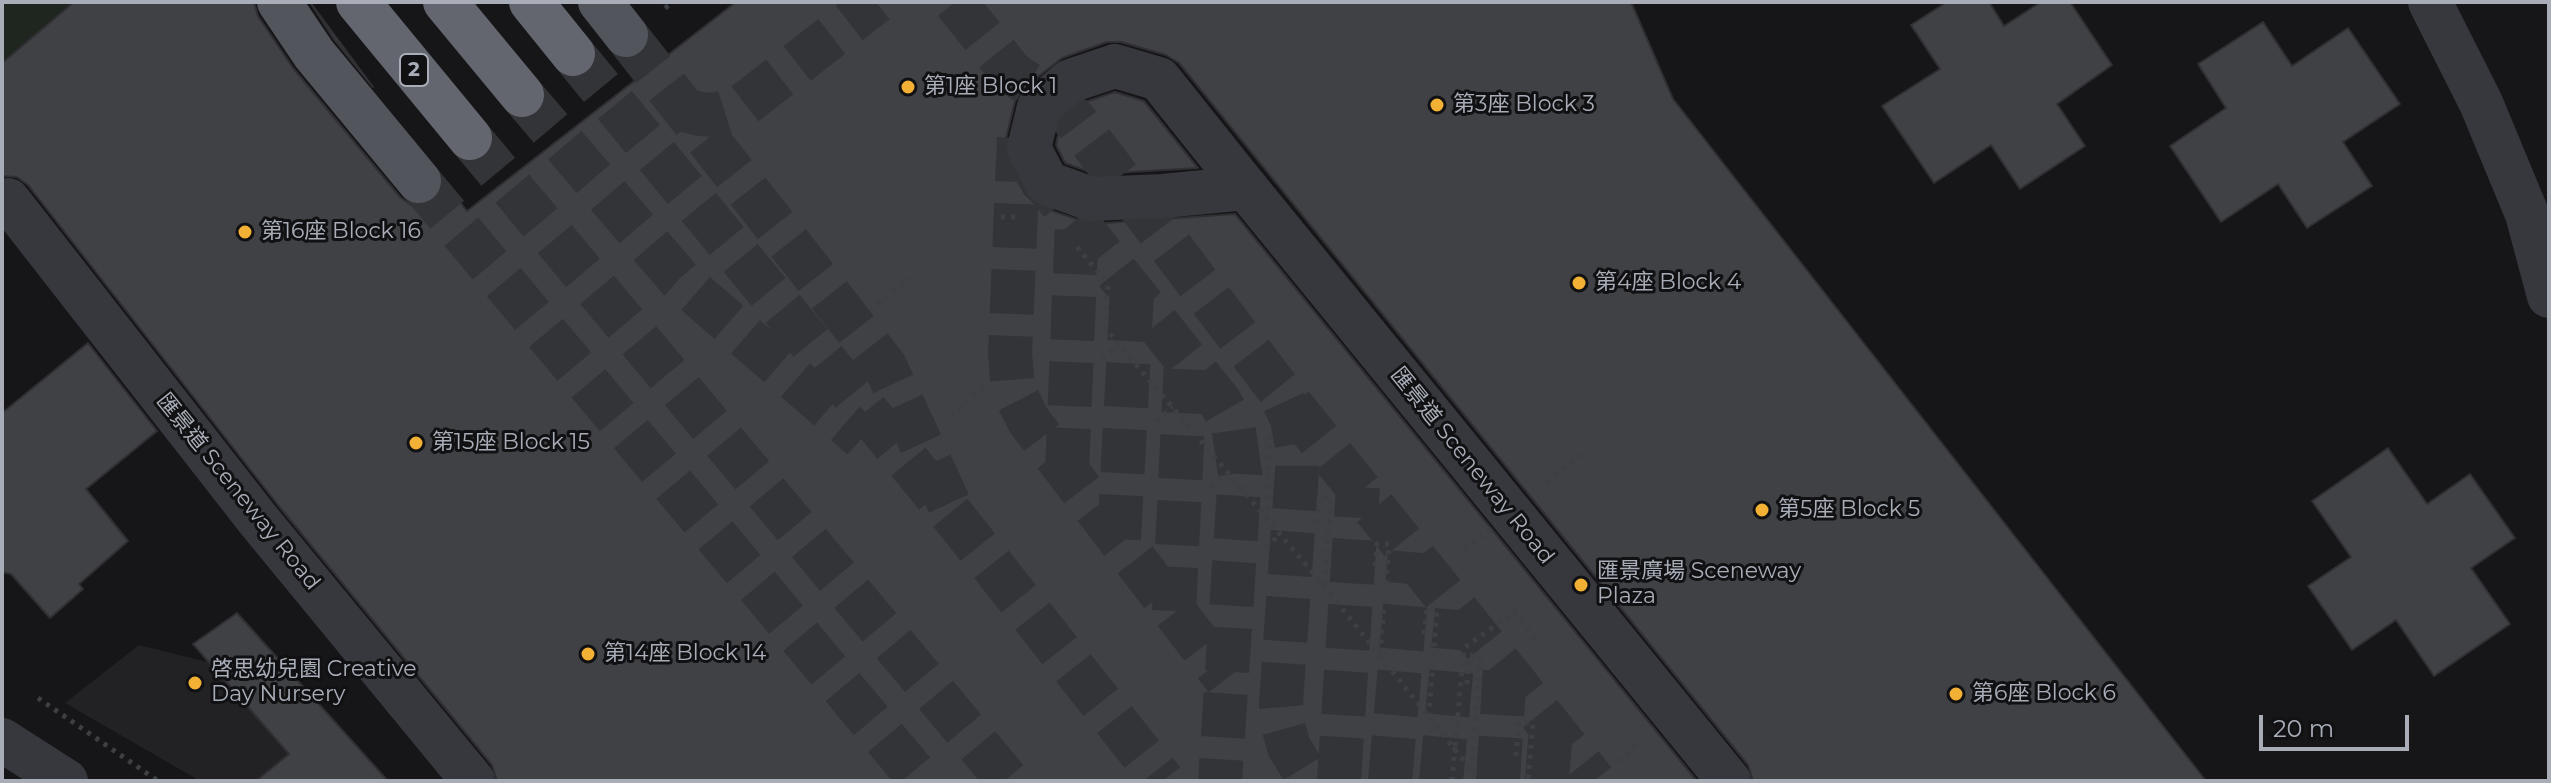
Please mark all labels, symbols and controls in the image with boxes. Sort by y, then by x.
road number: 2 [400,54,428,86]
place label: 第1座 Block 1 [924,74,1057,100]
marker: 第1座 Block 1 [899,78,917,96]
place label: 第3座 Block 3 [1453,92,1595,118]
marker: 第3座 Block 3 [1428,96,1446,114]
place label: 第16座 Block 16 [261,219,421,245]
marker: 第16座 Block 16 [236,223,254,241]
place label: 第4座 Block 4 [1595,270,1741,296]
marker: 第4座 Block 4 [1570,274,1588,292]
street label: 匯景道 Sceneway Road [1385,362,1559,570]
street label: 匯景道 Sceneway Road [151,388,325,596]
place label: 第15座 Block 15 [432,430,590,456]
marker: 第15座 Block 15 [407,434,425,452]
place label: 第5座 Block 5 [1778,497,1920,523]
marker: 第5座 Block 5 [1753,501,1771,519]
place label: 匯景廣場 Sceneway Plaza [1597,559,1801,610]
marker: 匯景廣場 Sceneway Plaza [1572,576,1590,594]
place label: 第14座 Block 14 [604,641,766,667]
marker: 第14座 Block 14 [579,645,597,663]
place label: 啓思幼兒園 Creative Day Nursery [211,657,417,708]
marker: 啓思幼兒園 Creative Day Nursery [186,674,204,692]
place label: 第6座 Block 6 [1972,681,2116,707]
marker: 第6座 Block 6 [1947,685,1965,703]
scale bar [2263,699,2413,749]
text: 20 m [2273,714,2334,743]

